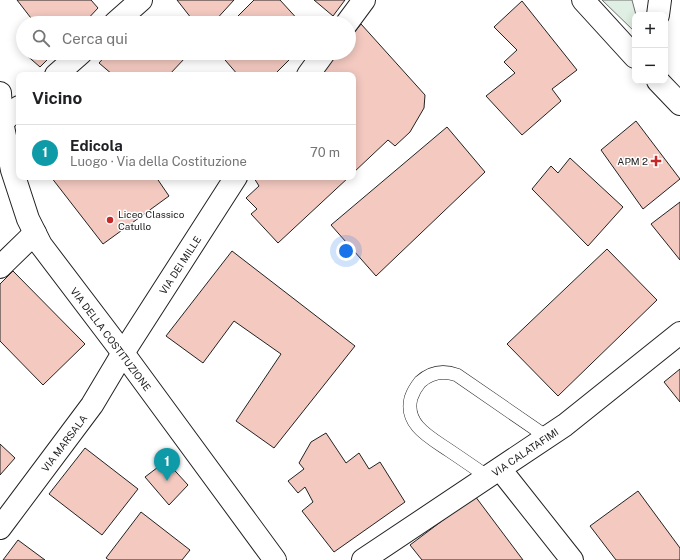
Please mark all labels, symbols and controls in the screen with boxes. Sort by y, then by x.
map controls [632,12,668,84]
button: + [632,12,668,48]
search box [16,16,356,60]
icon: search [30,27,52,49]
text: Cerca qui [62,30,128,47]
button: − [632,48,668,84]
text: Vicino [32,88,82,108]
text: Edicola [70,137,123,154]
text: 1 [42,145,48,160]
text: 70 m [310,145,340,160]
text: Luogo · Via della Costituzione [70,154,247,169]
place label: APM 2 [617,155,648,167]
marker: APM 2 [651,156,661,166]
place label: Liceo Classico Catullo [118,208,185,232]
marker: Liceo Classico Catullo [105,215,115,225]
street label: VIA DEI MILLE [157,234,203,296]
your location [336,241,356,261]
street label: VIA DELLA COSTITUZIONE [68,285,154,393]
street label: VIA MARSALA [39,412,89,474]
street label: VIA CALATAFIMI [489,425,561,479]
pin: 1 [154,448,180,481]

